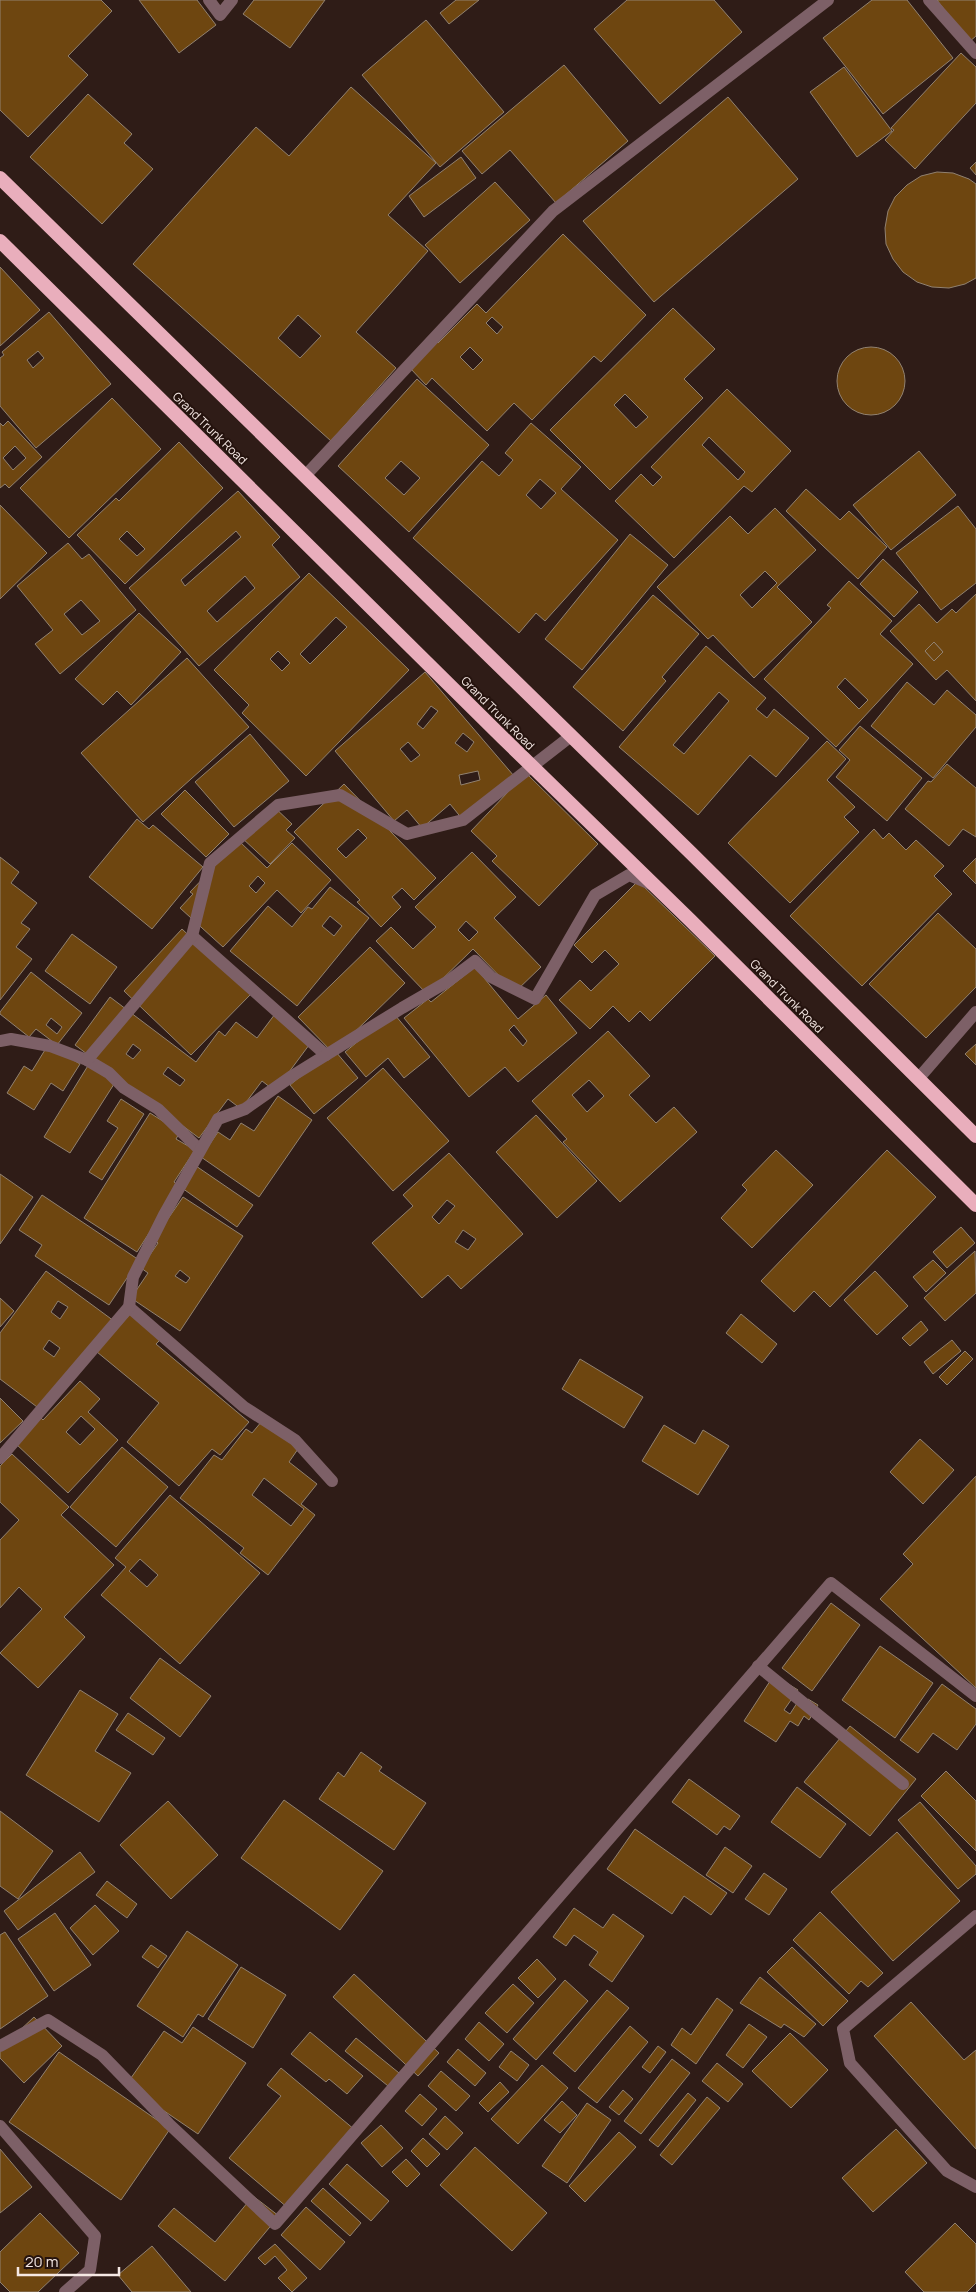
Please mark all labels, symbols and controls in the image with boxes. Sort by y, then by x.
street label: Grand Trunk Road [169,388,251,468]
street label: Grand Trunk Road [457,672,539,754]
street label: Grand Trunk Road [746,955,828,1037]
scale bar [18,2244,119,2276]
text: 20 m [25,2251,58,2272]

